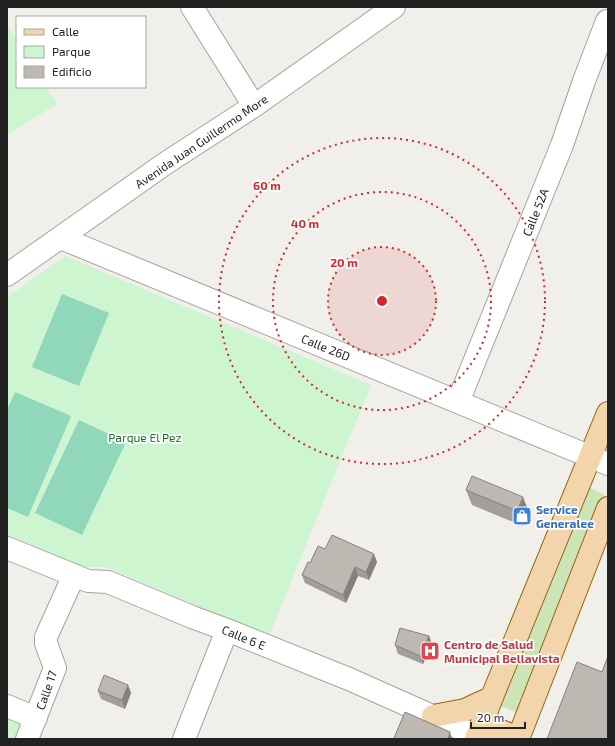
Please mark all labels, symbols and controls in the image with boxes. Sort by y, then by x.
legend [16,16,146,88]
text: Calle [52,24,79,38]
text: Parque [52,44,90,58]
text: Edificio [52,64,92,78]
street label: Avenida Juan Guillermo More [132,91,270,191]
text: 60 m [253,178,281,192]
street label: Calle 52A [519,186,551,238]
text: 40 m [291,216,319,230]
text: 20 m [330,255,358,269]
centre of rings [375,294,389,308]
street label: Calle 26D [300,331,352,363]
park label: Parque El Pez [108,430,182,444]
place label: Service Generalee [536,502,594,530]
shop icon: Service Generalee [511,505,533,527]
street label: Calle 6 E [220,622,268,652]
place label: Centro de Salud Municipal Bellavista [444,637,560,665]
hospital icon: Centro de Salud Municipal Bellavista [419,640,441,662]
street label: Calle 17 [33,669,59,711]
scale bar [471,704,525,730]
text: 20 m [477,710,504,724]

